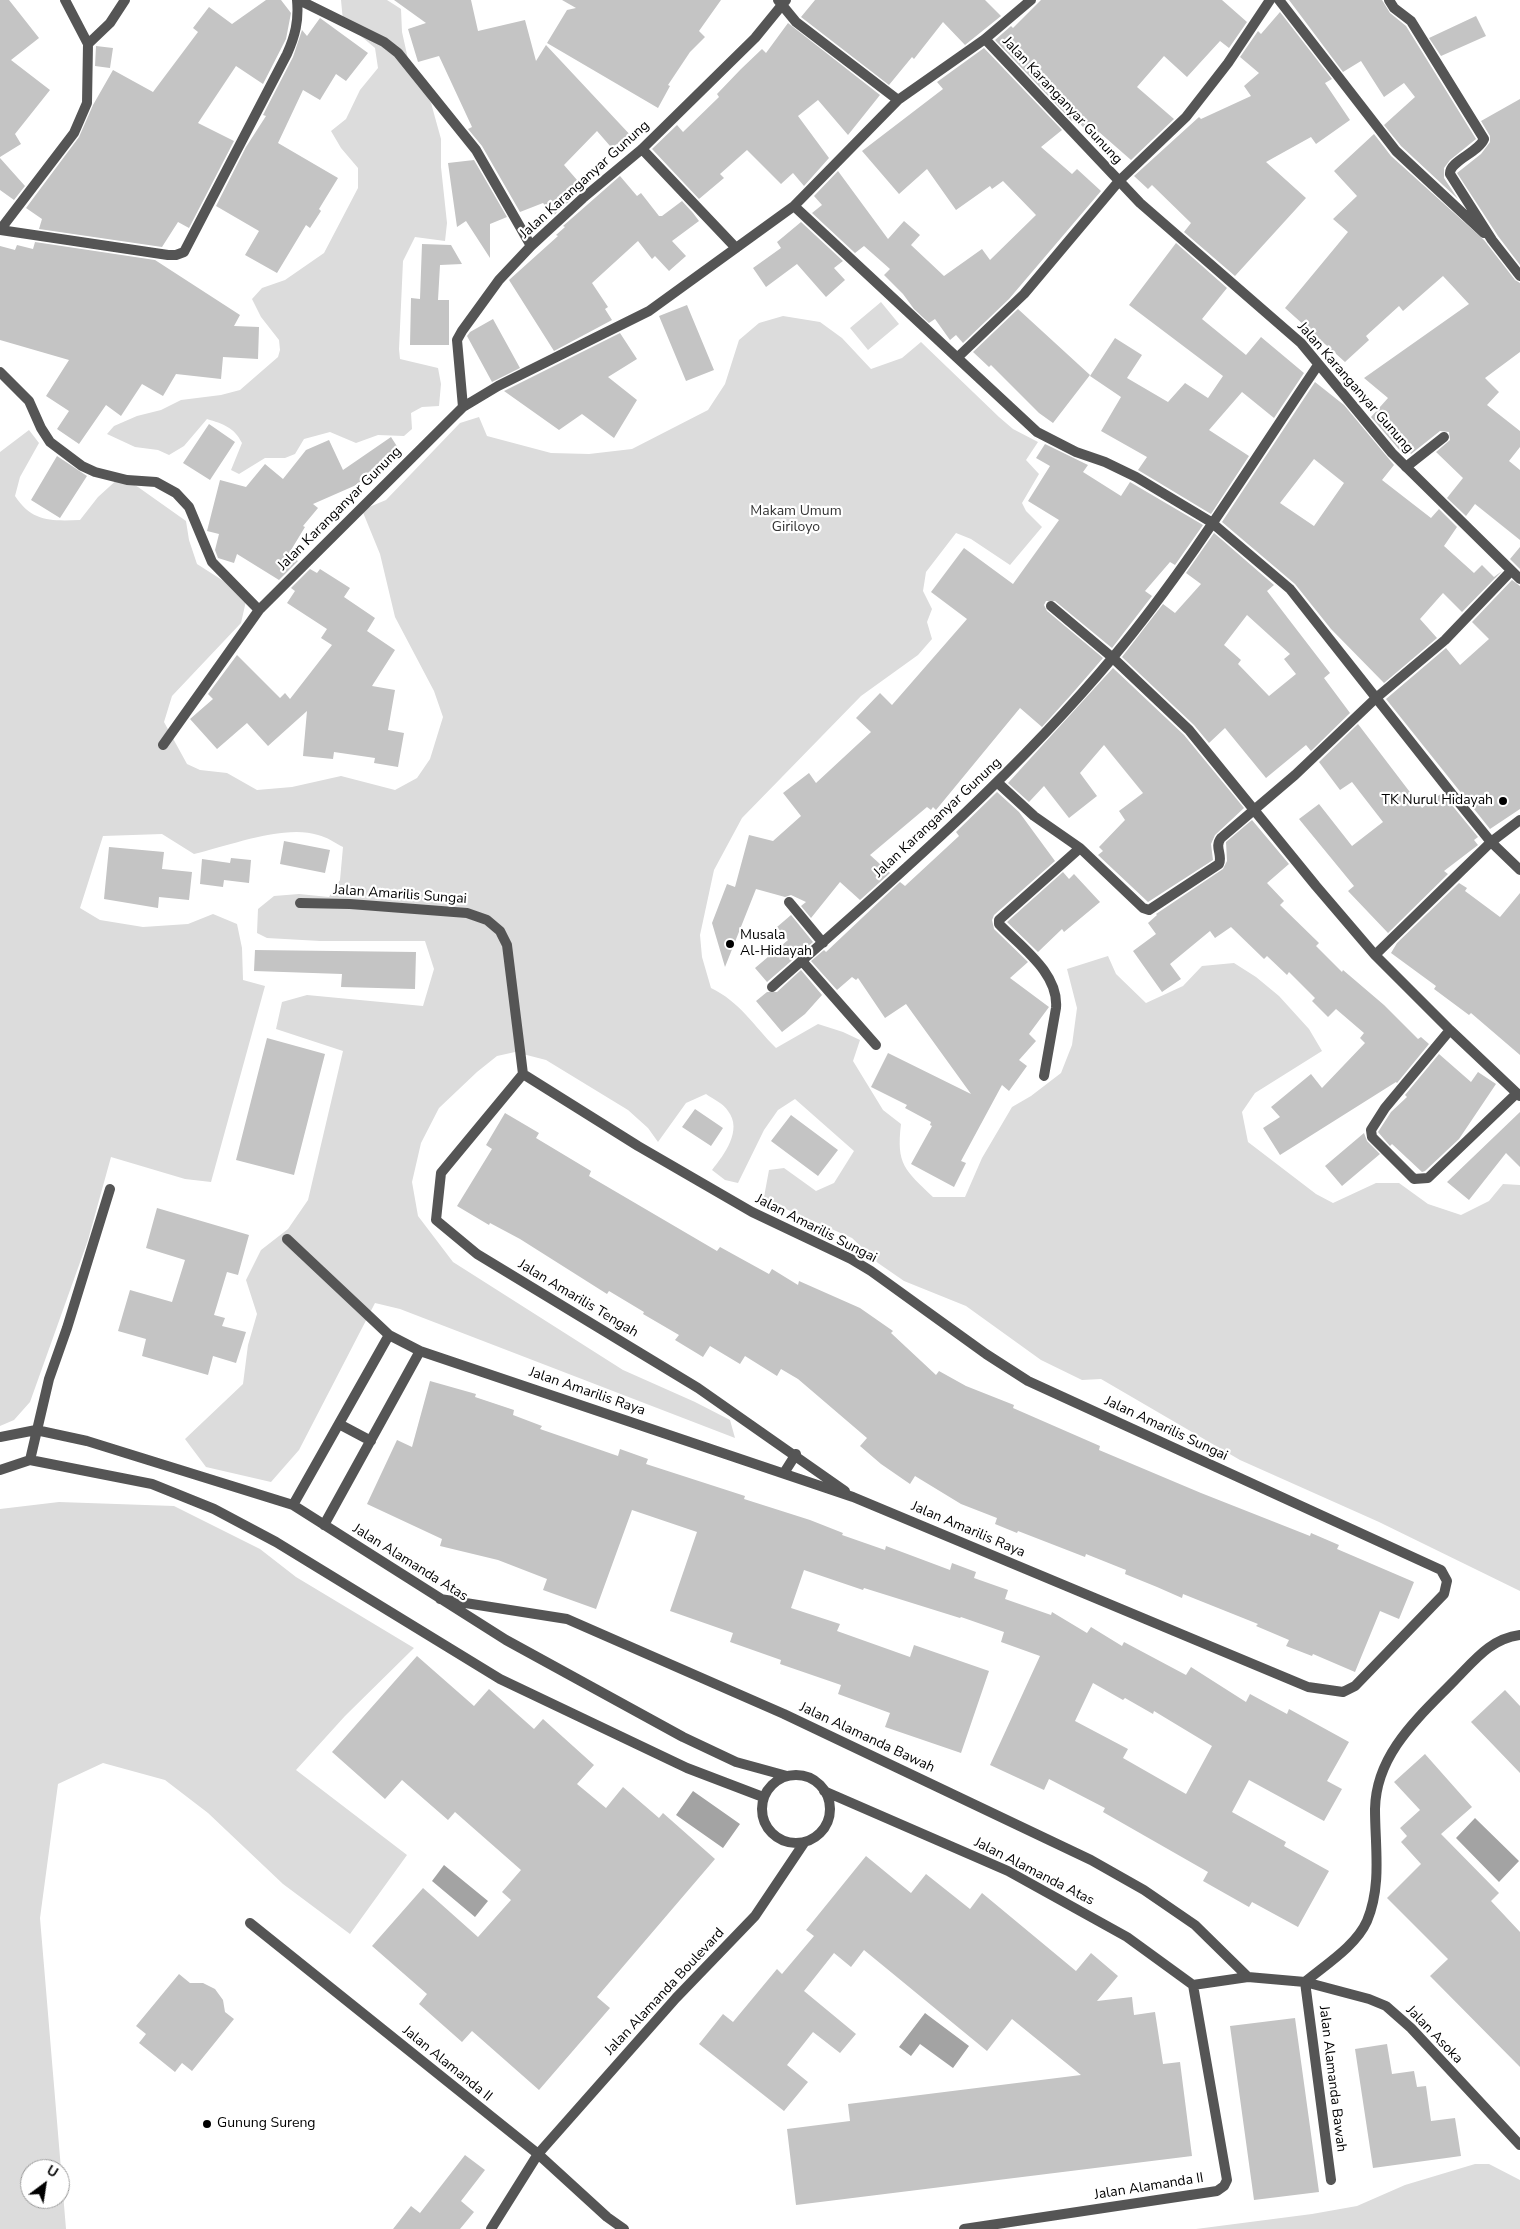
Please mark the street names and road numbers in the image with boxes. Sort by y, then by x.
street label: Jalan Karanganyar Gunung [999,34,1125,168]
street label: Jalan Karanganyar Gunung [517,118,653,242]
street label: Jalan Karanganyar Gunung [1294,319,1416,457]
street label: Jalan Karanganyar Gunung [275,444,405,574]
street label: Jalan Karanganyar Gunung [871,755,1005,881]
street label: Jalan Amarilis Sungai [333,882,467,908]
street label: Jalan Amarilis Sungai [753,1191,879,1267]
street label: Jalan Amarilis Tengah [515,1257,641,1341]
street label: Jalan Amarilis Raya [527,1364,647,1420]
street label: Jalan Amarilis Sungai [1102,1393,1230,1465]
street label: Jalan Amarilis Raya [909,1498,1027,1562]
street label: Jalan Alamanda Atas [349,1521,471,1605]
street label: Jalan Alamanda Bawah [797,1699,937,1777]
street label: Jalan Alamanda Atas [971,1834,1097,1910]
street label: Jalan Alamanda Boulevard [602,1925,728,2059]
street label: Jalan Asoka [1402,2003,1466,2067]
street label: Jalan Alamanda Bawah [1315,2005,1349,2153]
street label: Jalan Alamanda II [399,2023,495,2105]
street label: Jalan Alamanda II [1093,2170,1205,2204]

